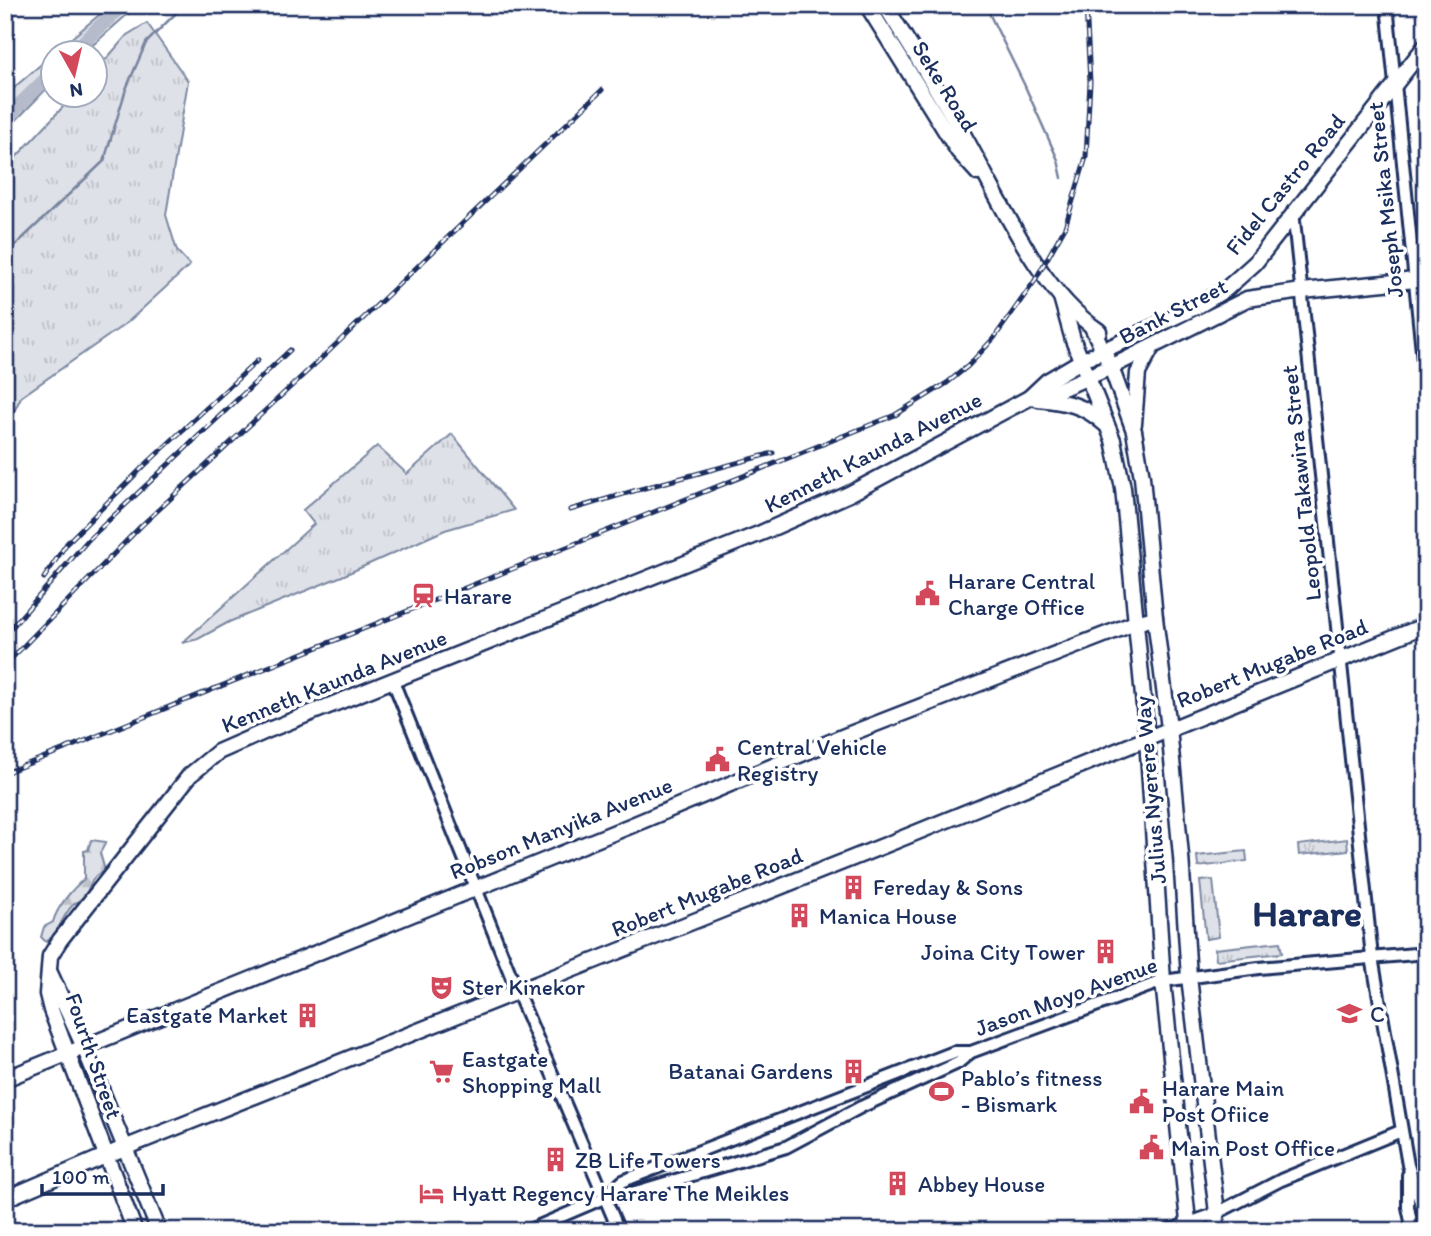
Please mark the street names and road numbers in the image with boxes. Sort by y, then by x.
street label: Seke Road [906,35,984,137]
street label: Joseph Msika Street [1361,100,1409,299]
street label: Fidel Castro Road [1219,107,1351,261]
street label: Bank Street [1114,272,1232,350]
street label: Leopold Takawira Street [1275,363,1327,602]
street label: Kenneth Kaunda Avenue [759,385,987,519]
street label: Robert Mugabe Road [1172,612,1372,714]
street label: Kenneth Kaunda Avenue [217,623,451,739]
street label: Julius Nyerere Way [1128,695,1172,885]
street label: Robson Manyika Avenue [446,770,676,886]
street label: Robert Mugabe Road [607,841,807,943]
street label: Jason Moyo Avenue [971,950,1161,1042]
street label: Fourth Street [59,989,129,1123]

